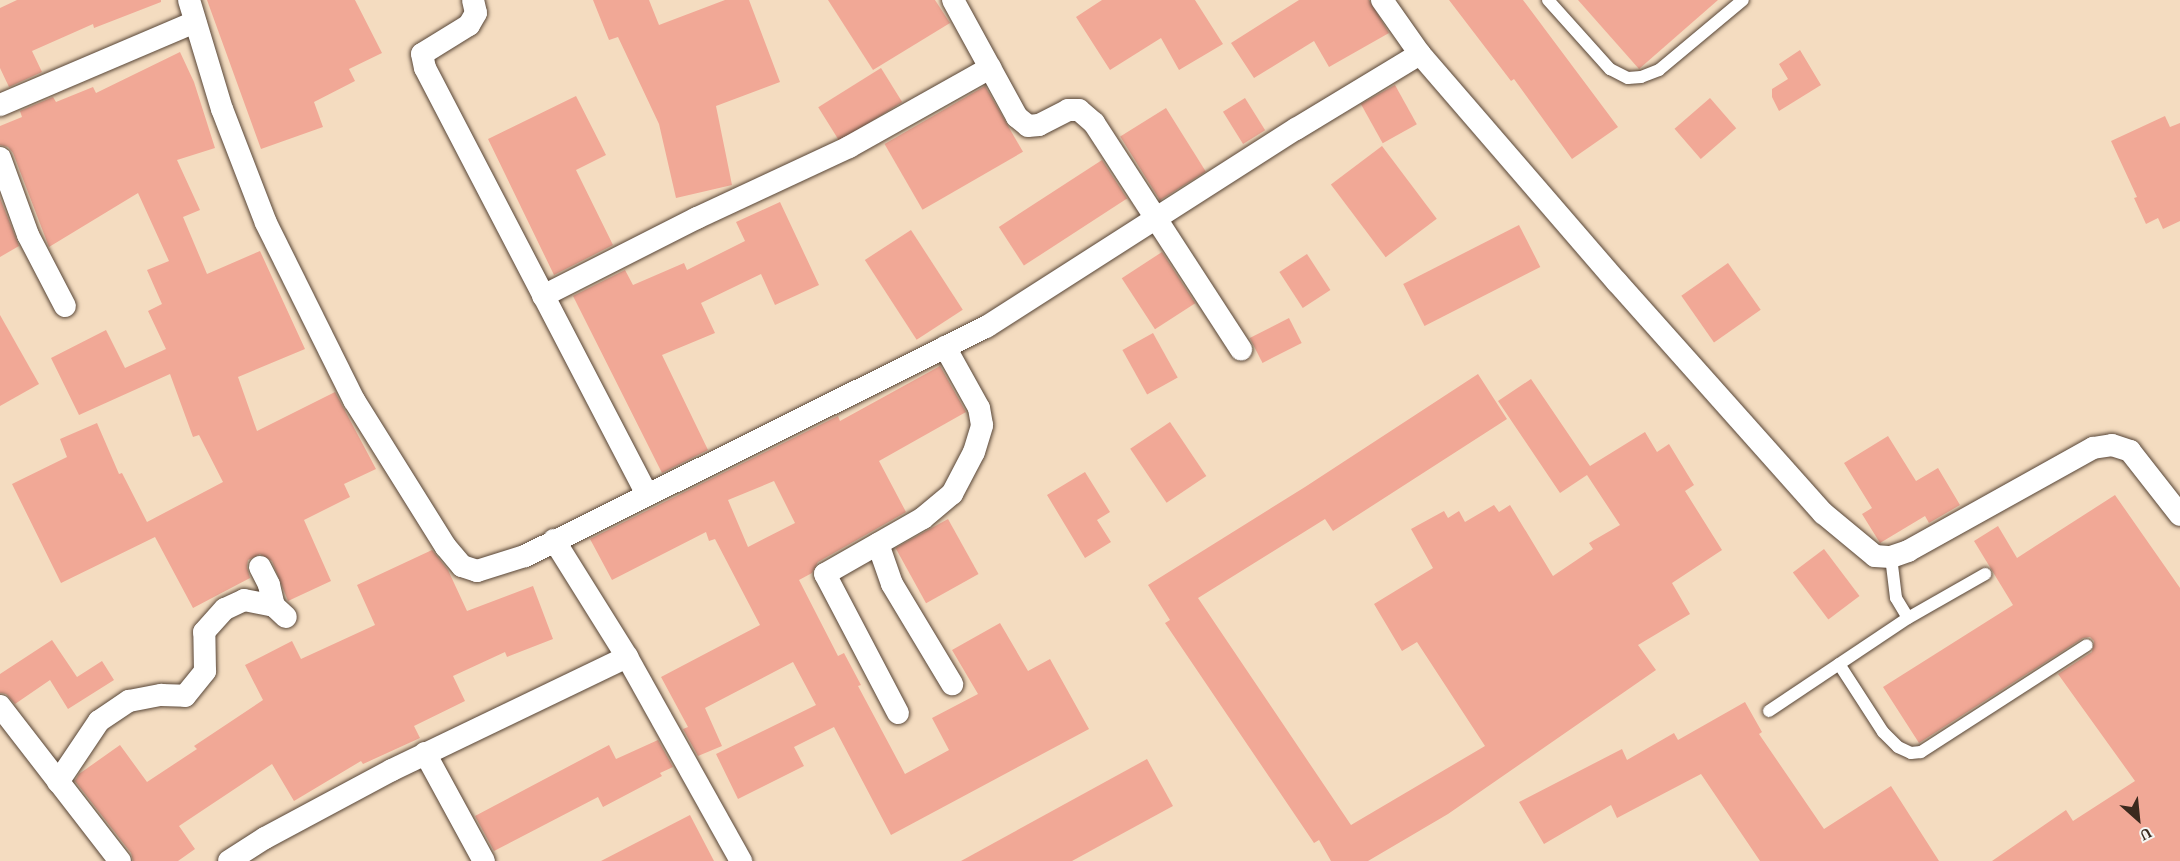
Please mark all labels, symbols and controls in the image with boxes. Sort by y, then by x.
north arrow [2108,789,2168,849]
text: U [2136,822,2156,848]

